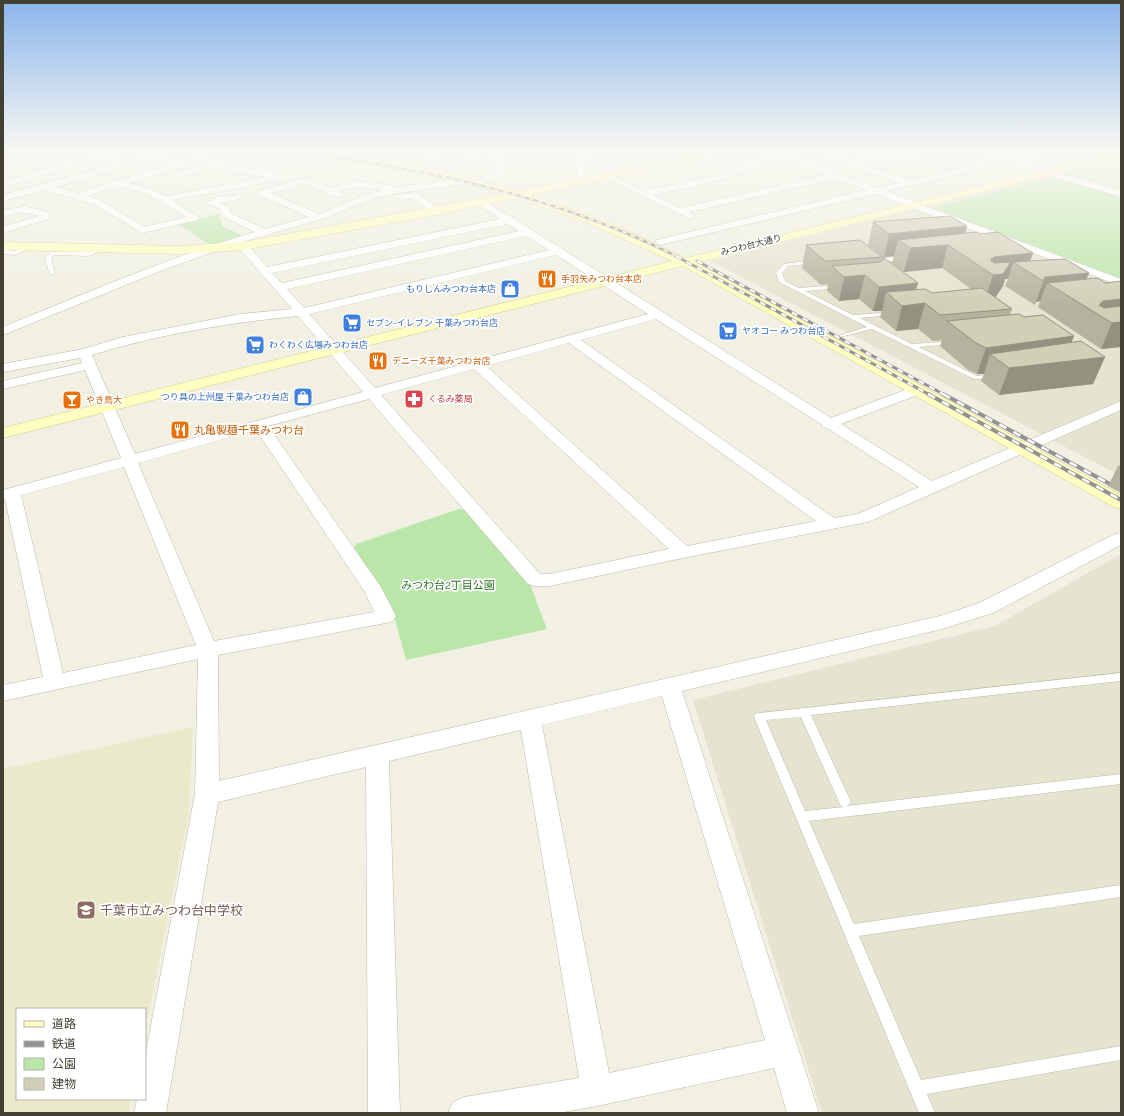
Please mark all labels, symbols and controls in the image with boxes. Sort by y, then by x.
street label: みつわ台大通り [719,233,783,257]
restaurant icon: 手羽矢みつわ台本店 [536,268,558,290]
place label: 手羽矢みつわ台本店 [561,274,642,284]
shop icon: もりしんみつわ台本店 [499,278,521,300]
place label: もりしんみつわ台本店 [406,284,496,294]
supermarket icon: セブン-イレブン 千葉みつわ台店 [341,312,363,334]
place label: セブン-イレブン 千葉みつわ台店 [366,318,498,328]
supermarket icon: ヤオコー みつわ台店 [717,320,739,342]
place label: ヤオコー みつわ台店 [742,326,825,336]
supermarket icon: わくわく広場みつわ台店 [244,334,266,356]
place label: わくわく広場みつわ台店 [269,340,368,350]
restaurant icon: デニーズ千葉みつわ台店 [367,350,389,372]
place label: デニーズ千葉みつわ台店 [392,356,491,366]
shop icon: つり具の上州屋 千葉みつわ台店 [292,386,314,408]
pharmacy icon: くるみ薬局 [403,388,425,410]
bar icon: やき鳥大 [61,389,83,411]
place label: つり具の上州屋 千葉みつわ台店 [161,391,289,402]
place label: くるみ薬局 [428,394,473,404]
place label: やき鳥大 [86,395,122,405]
restaurant icon: 丸亀製麺千葉みつわ台 [169,419,191,441]
place label: 丸亀製麺千葉みつわ台 [194,424,304,437]
park label: みつわ台2丁目公園 [401,579,495,592]
school or university icon: 千葉市立みつわ台中学校 [75,899,97,921]
place label: 千葉市立みつわ台中学校 [100,903,243,918]
legend [16,1008,146,1100]
text: 道路 [52,1017,76,1031]
text: 鉄道 [52,1037,76,1051]
text: 公園 [52,1057,76,1071]
text: 建物 [52,1077,76,1091]

